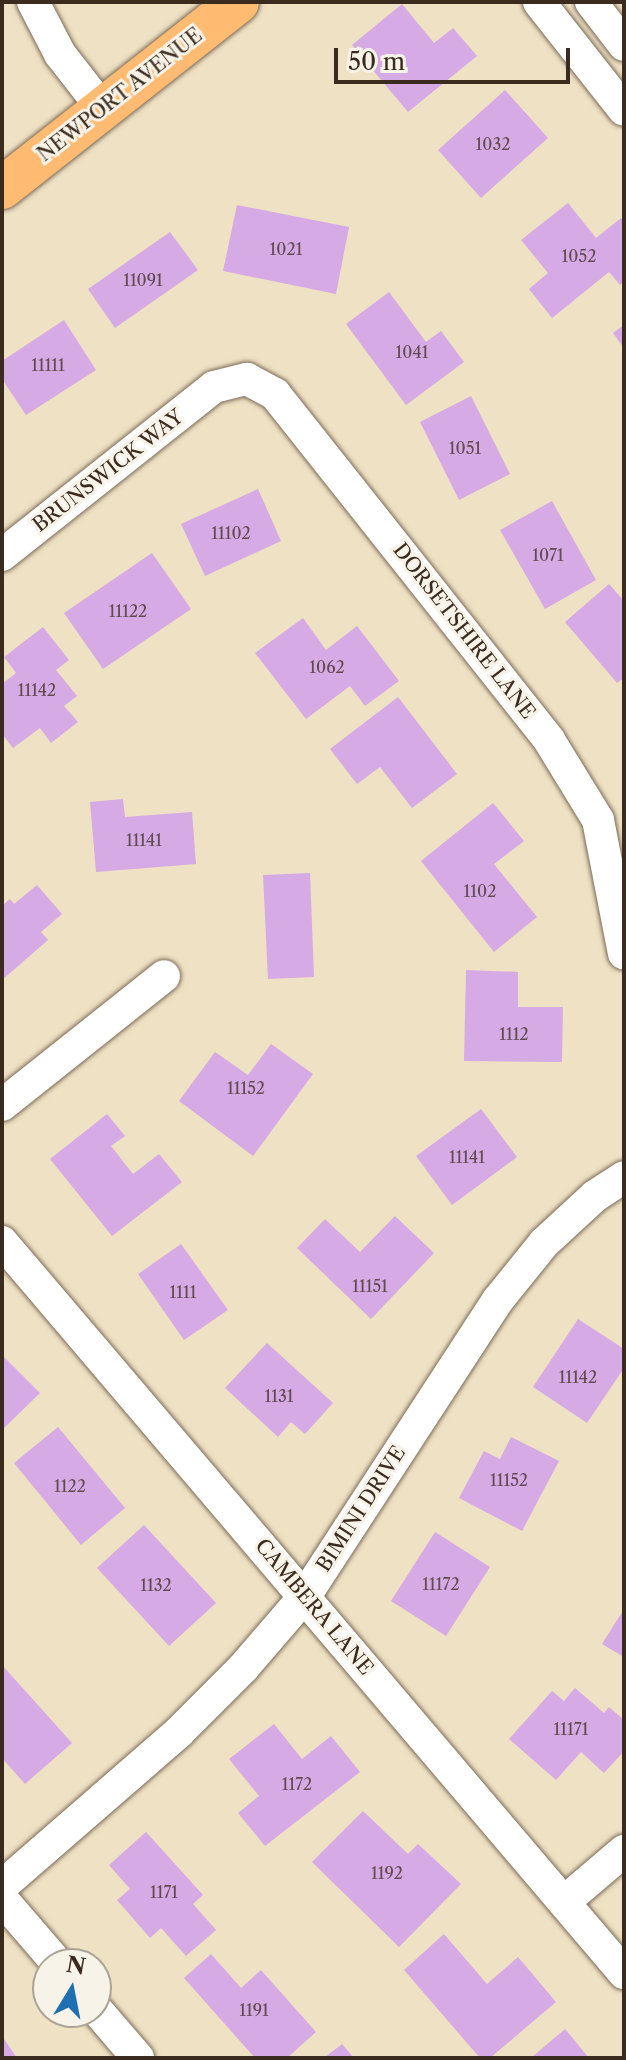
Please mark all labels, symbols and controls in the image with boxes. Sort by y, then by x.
street label: NEWPORT AVENUE [32,23,208,167]
scale bar [338,32,574,82]
text: 50 m [348,47,405,76]
house number: 1032 [476,134,510,154]
house number: 1021 [270,239,302,259]
house number: 1052 [562,246,596,266]
house number: 11091 [123,270,163,290]
house number: 1041 [396,342,428,362]
house number: 11111 [31,355,65,375]
street label: BRUNSWICK WAY [28,404,188,538]
house number: 1051 [449,438,481,458]
house number: 11102 [211,523,251,543]
street label: DORSETSHIRE LANE [388,538,540,724]
house number: 1071 [532,545,564,565]
house number: 11122 [109,601,147,621]
house number: 1062 [309,657,345,677]
house number: 11142 [18,680,56,700]
house number: 11141 [126,830,162,850]
house number: 1102 [464,881,496,901]
house number: 1112 [499,1024,529,1044]
house number: 11152 [227,1078,265,1098]
house number: 11141 [449,1147,485,1167]
house number: 11151 [352,1276,388,1296]
house number: 1111 [170,1282,196,1302]
house number: 11142 [559,1367,597,1387]
house number: 1131 [265,1386,293,1406]
street label: BIMINI DRIVE [311,1442,411,1576]
house number: 11152 [490,1470,528,1490]
house number: 1122 [54,1476,86,1496]
street label: CAMBERA LANE [250,1534,378,1680]
house number: 11172 [422,1574,460,1594]
house number: 1132 [140,1575,172,1595]
house number: 11171 [554,1719,588,1739]
house number: 1172 [282,1774,312,1794]
house number: 1192 [371,1863,403,1883]
house number: 1171 [150,1882,178,1902]
north arrow [32,1948,112,2028]
text: N [64,1951,88,1981]
house number: 1191 [239,2000,269,2020]

